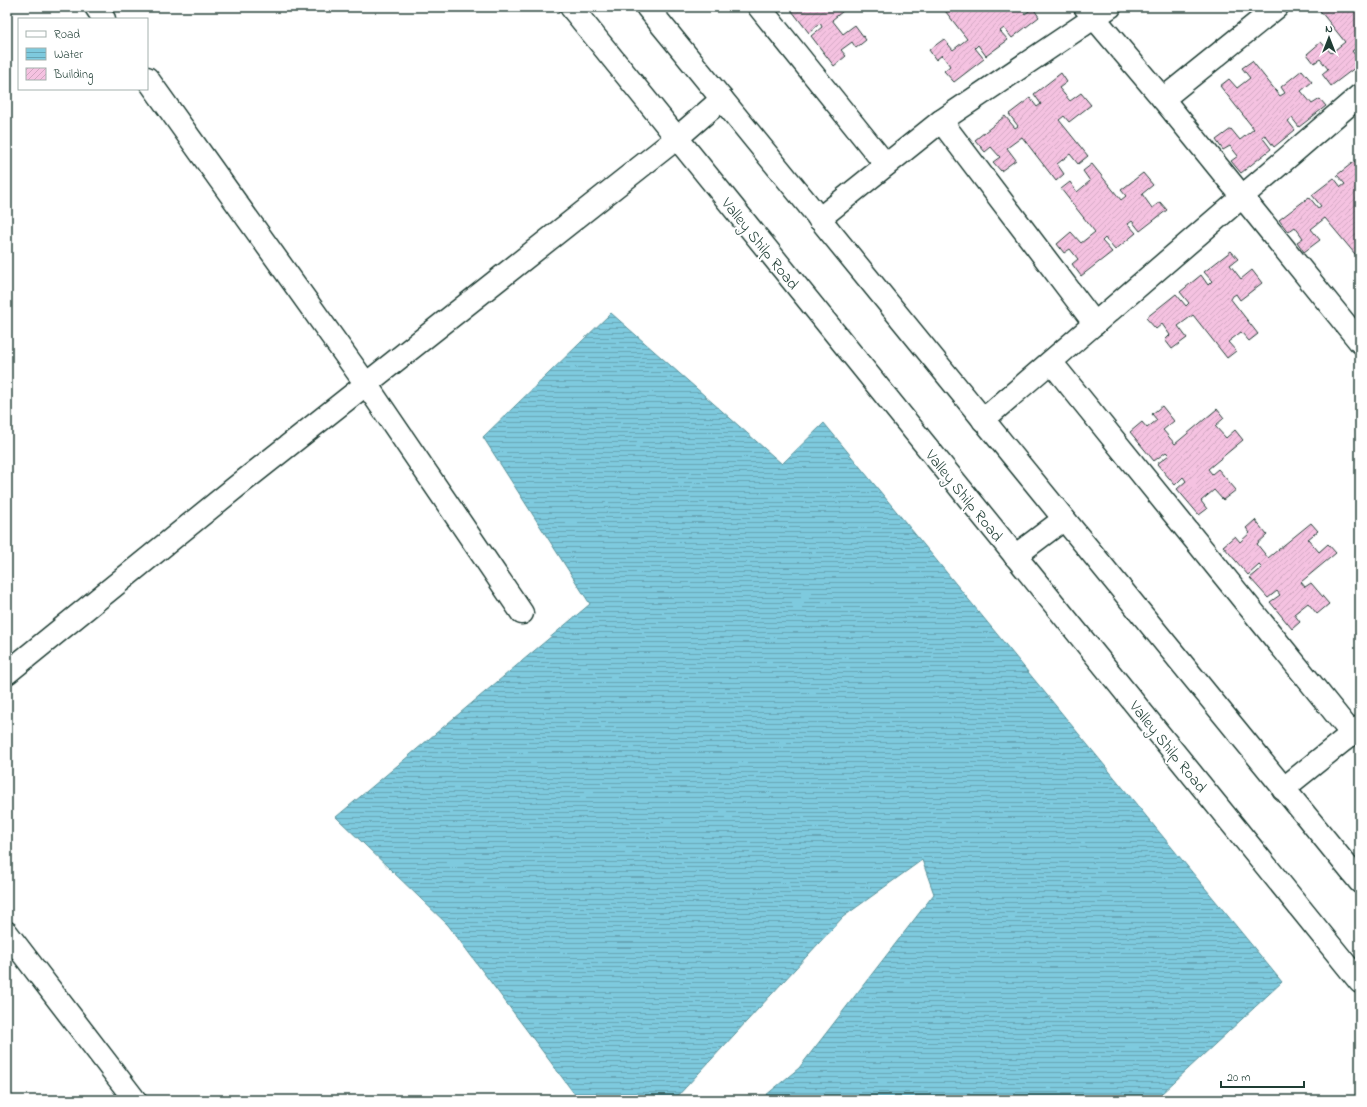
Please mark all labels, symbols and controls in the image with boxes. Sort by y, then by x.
legend [18,18,148,90]
north arrow [1309,18,1349,58]
text: N [1325,21,1333,37]
text: Road [54,26,80,44]
text: Water [54,46,83,64]
text: Building [53,66,93,85]
street label: Valley Shilp Road [714,192,804,296]
street label: Valley Shilp Road [918,444,1008,548]
street label: Valley Shilp Road [1122,695,1212,799]
scale bar [1221,1063,1304,1089]
text: 20 m [1227,1069,1250,1087]

